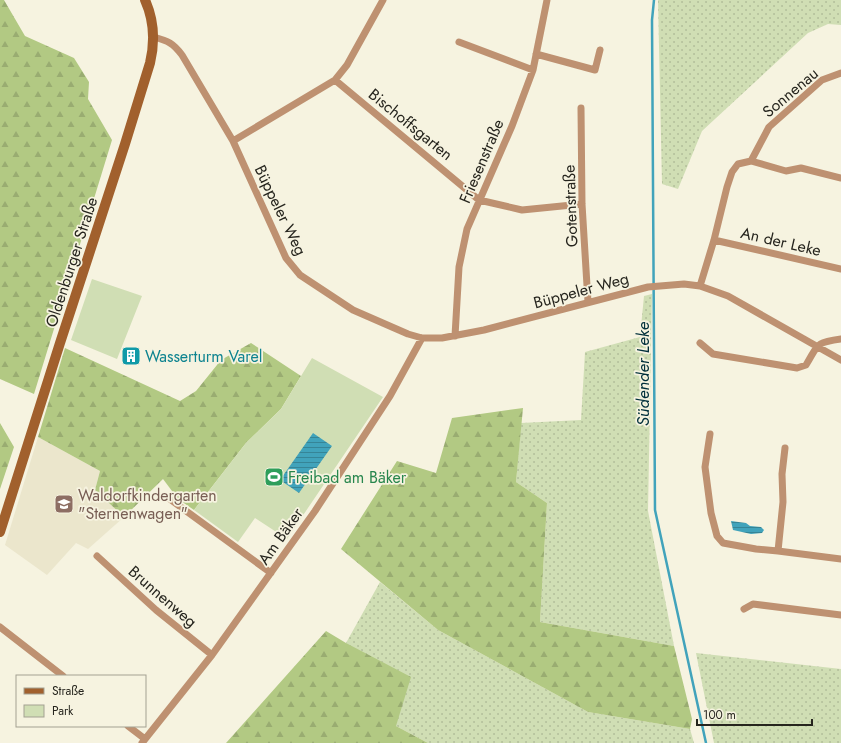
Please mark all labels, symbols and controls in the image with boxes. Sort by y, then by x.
street label: Sonnenau [757,62,823,123]
street label: Bischoffsgarten [364,83,458,166]
street label: Friesenstraße [453,116,510,207]
street label: Büppeler Weg [249,161,312,259]
street label: Gotenstraße [558,164,583,248]
street label: Oldenburger Straße [40,194,103,330]
street label: An der Leke [738,221,823,262]
street label: Büppeler Weg [531,267,631,314]
water label: Südender Leke [631,321,655,426]
building icon: Wasserturm Varel [120,345,142,367]
place label: Wasserturm Varel [145,345,262,368]
sports icon: Freibad am Bäker [263,466,285,488]
place label: Freibad am Bäker [288,466,407,489]
place label: Waldorfkindergarten "Sternenwagen" [78,484,217,525]
school or university icon: Waldorfkindergarten "Sternenwagen" [53,493,75,515]
street label: Am Bäker [252,503,309,570]
street label: Brunnenweg [123,560,202,633]
legend [16,675,146,727]
text: Straße [52,682,84,700]
scale bar [697,701,812,727]
text: Park [52,702,74,720]
text: 100 m [703,706,736,724]

